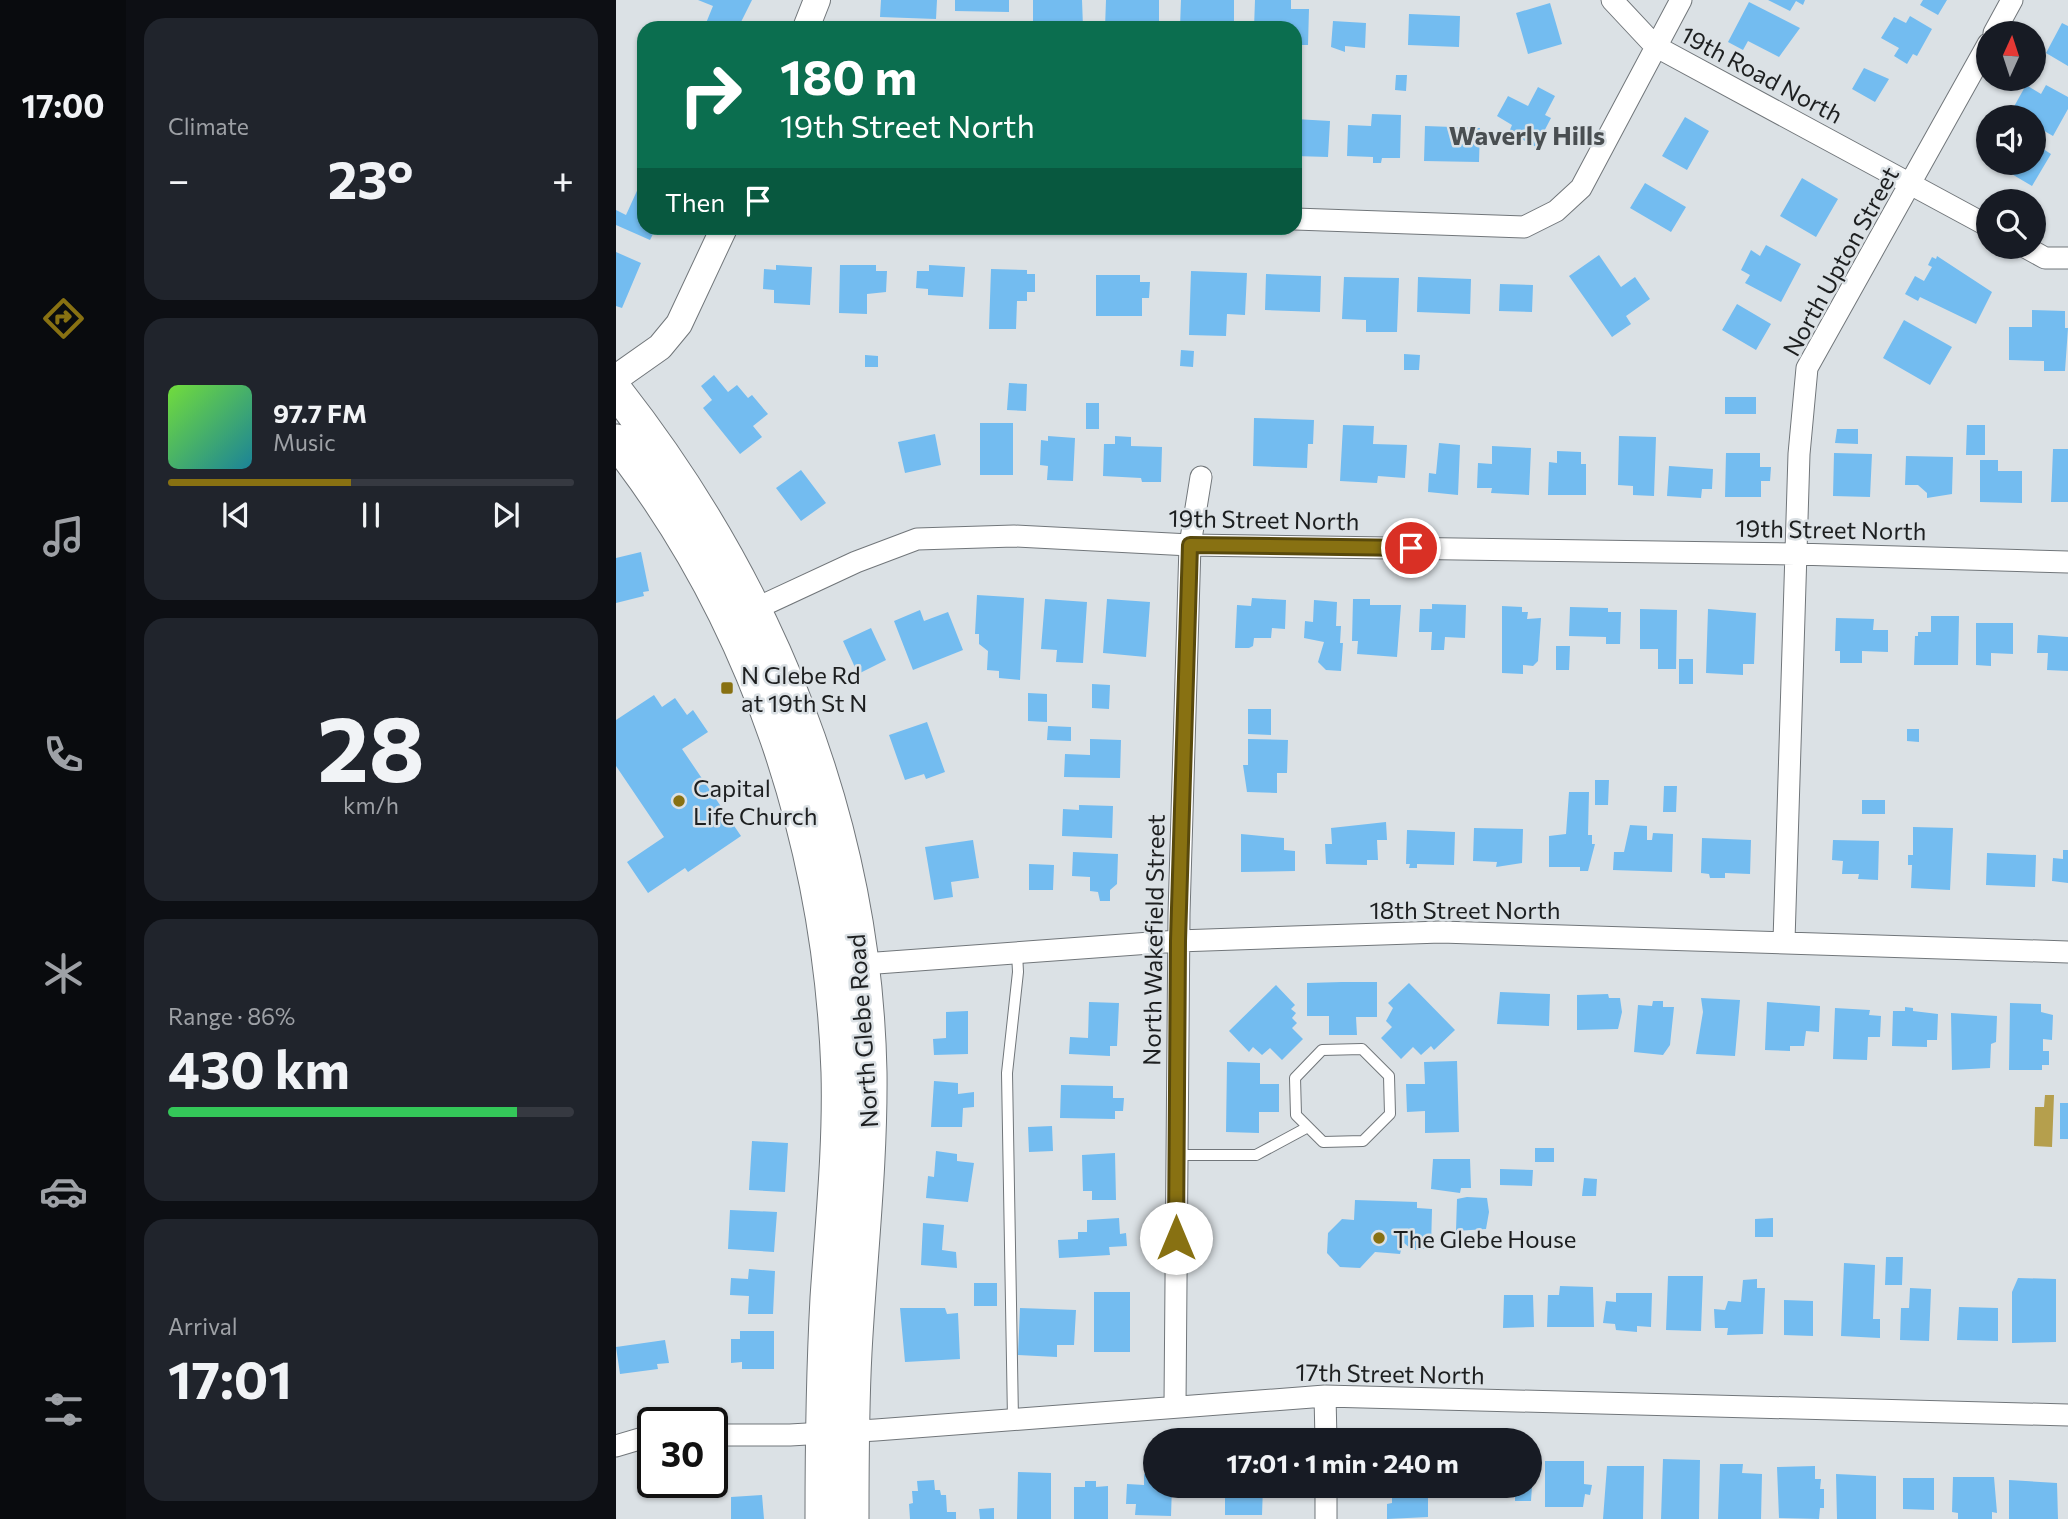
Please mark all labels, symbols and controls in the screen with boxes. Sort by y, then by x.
street label: 19th Road North [1676,19,1848,129]
north arrow [1976,21,2046,91]
map controls [1976,21,2046,259]
text: 180 m [780,45,917,105]
icon: right [665,49,756,140]
text: 17:00 [21,85,105,125]
text: 19th Street North [780,105,1035,145]
button: sound [1976,105,2046,175]
text: Climate [168,112,249,140]
district label: Waverly Hills [1449,119,1605,150]
text: 23° [328,146,414,210]
text: − [168,155,190,202]
text: + [552,155,574,202]
street label: North Upton Street [1776,161,1904,361]
icon: arrive [739,182,777,220]
text: Then [665,186,725,217]
button: search [1976,189,2046,259]
icon: directions [39,294,88,343]
text: 97.7 FM [273,397,367,428]
text: Music [273,428,336,456]
icon: previous [217,496,255,534]
icon: pause [352,496,390,534]
icon: next [487,496,525,534]
street label: 19th Street North [1168,503,1360,535]
icon: music [39,512,88,561]
street label: 19th Street North [1735,513,1927,545]
pin [1381,518,1441,578]
icon: arrive [1392,529,1430,567]
place label: N Glebe Rd at 19th St N [741,660,867,717]
marker: N Glebe Rd at 19th St N [719,680,735,696]
text: 28 [317,689,425,801]
icon: phone [39,730,88,779]
place label: Capital Life Church [693,773,817,830]
text: km/h [343,791,399,819]
marker: Capital Life Church [671,793,687,809]
street label: North Wakefield Street [1136,814,1170,1066]
street label: 18th Street North [1369,895,1561,924]
street label: North Glebe Road [841,933,883,1129]
icon: climate [39,949,88,998]
text: Range · 86% [168,1002,295,1030]
text: 430 km [168,1036,350,1100]
icon: car [39,1167,88,1216]
position arrow [1139,1201,1213,1275]
place label: The Glebe House [1393,1224,1577,1253]
marker: The Glebe House [1371,1230,1387,1246]
text: Arrival [168,1312,238,1340]
text: 17:01 [168,1346,292,1410]
street label: 17th Street North [1295,1357,1485,1389]
icon: filters [39,1385,88,1434]
speed limit sign: 30 [637,1407,728,1498]
text: 17:01 · 1 min · 240 m [1226,1447,1459,1478]

